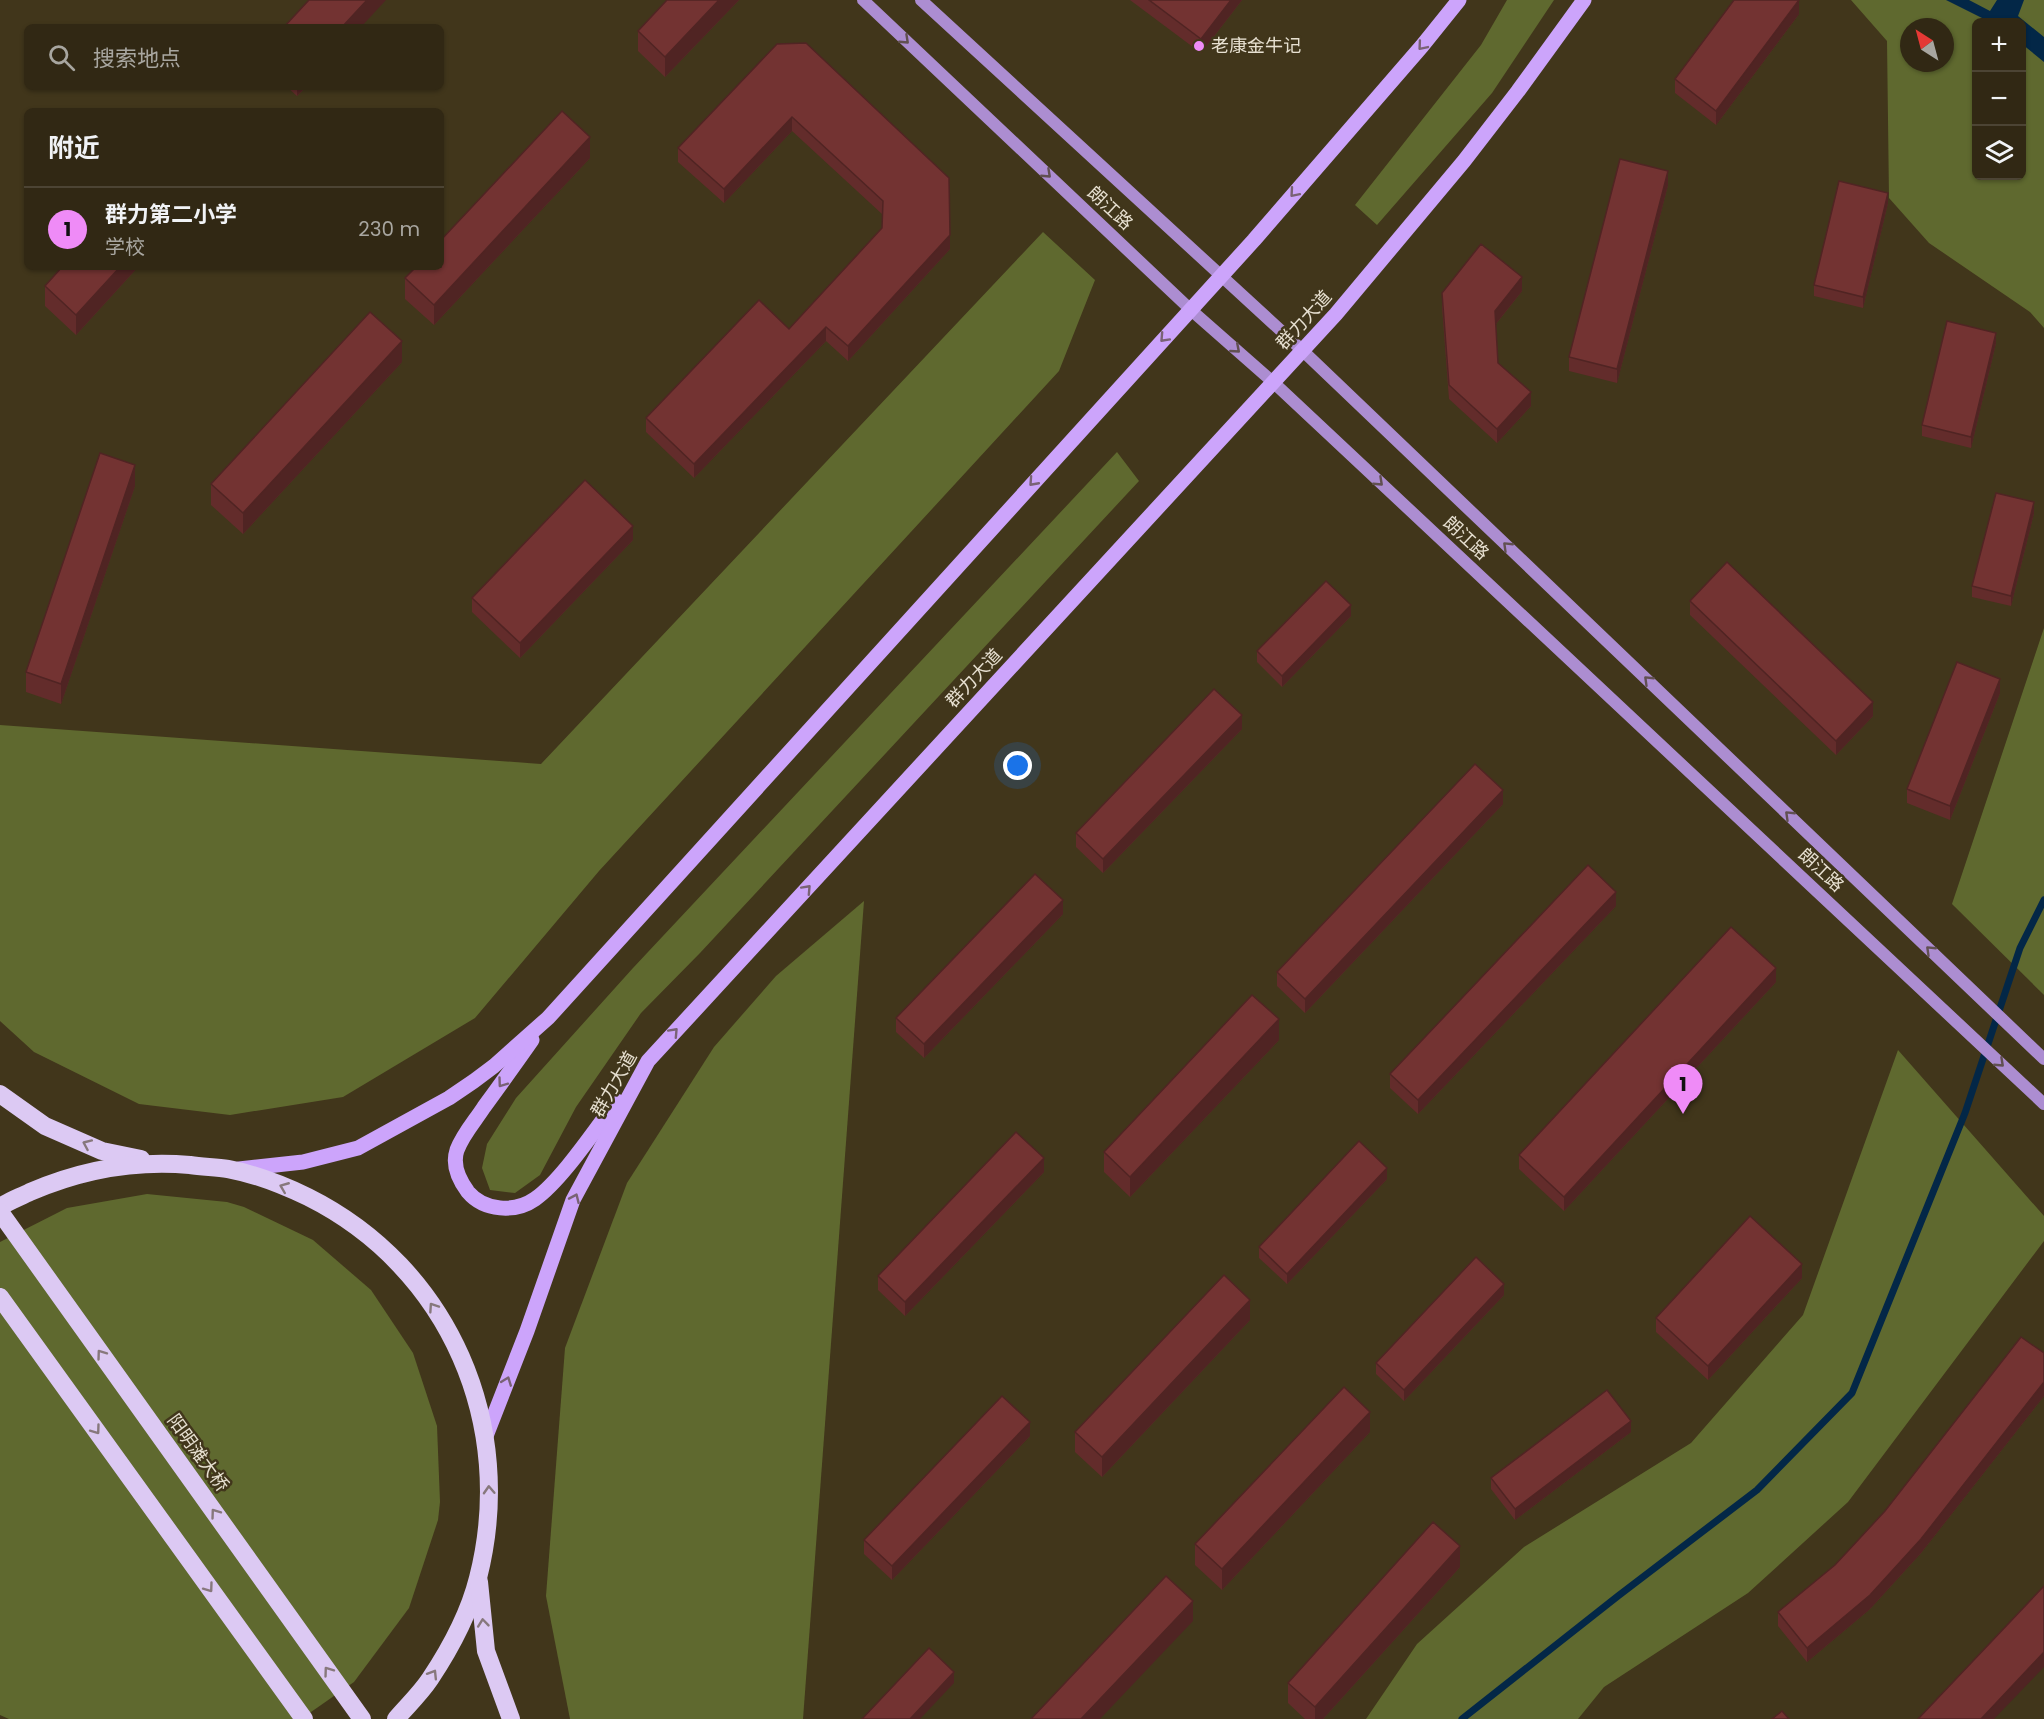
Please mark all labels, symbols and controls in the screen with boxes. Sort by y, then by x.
north arrow [1900,18,1954,72]
map controls [1972,18,2026,180]
button: + [1972,18,2026,72]
search box [24,24,444,90]
one-way arrow [898,33,909,44]
place label: 老康金牛记 [1211,33,1301,58]
marker: 老康金牛记 [1192,39,1206,53]
one-way arrow [1418,39,1429,50]
icon: search [45,41,78,74]
text: 搜索地点 [93,43,181,74]
button: − [1972,72,2026,126]
button: layers [1972,126,2026,180]
text: 附近 [48,130,100,166]
one-way arrow [1040,167,1051,178]
street label: 朗江路 [1082,180,1139,235]
one-way arrow [1291,186,1302,197]
text: 群力第二小学 [105,199,237,230]
text: 1 [64,215,71,243]
text: 230 m [358,215,420,243]
text: 学校 [105,233,145,261]
street label: 群力大道 [1270,285,1337,355]
one-way arrow [1160,332,1171,342]
one-way arrow [1229,342,1240,353]
one-way arrow [1372,474,1383,485]
one-way arrow [1029,476,1040,486]
street label: 朗江路 [1438,510,1495,565]
one-way arrow [1503,542,1514,553]
street label: 群力大道 [940,643,1007,713]
one-way arrow [1644,677,1655,688]
your location [1003,751,1032,780]
one-way arrow [1785,811,1796,822]
street label: 朗江路 [1793,842,1850,897]
one-way arrow [799,885,810,896]
one-way arrow [1926,946,1937,957]
one-way arrow [667,1029,678,1040]
street label: 群力大道 [585,1046,642,1121]
one-way arrow [1994,1056,2004,1067]
pin: 1 [1664,1064,1702,1114]
one-way arrow [498,1076,509,1087]
one-way arrow [82,1140,93,1152]
one-way arrow [279,1182,290,1194]
one-way arrow [567,1194,579,1205]
one-way arrow [429,1303,440,1314]
one-way arrow [98,1350,109,1361]
one-way arrow [500,1377,512,1388]
street label: 阳明滩大桥 [162,1409,235,1496]
one-way arrow [88,1424,99,1435]
one-way arrow [483,1486,496,1495]
one-way arrow [211,1508,222,1519]
one-way arrow [202,1582,213,1593]
one-way arrow [477,1618,490,1628]
one-way arrow [324,1667,335,1678]
one-way arrow [425,1670,437,1680]

